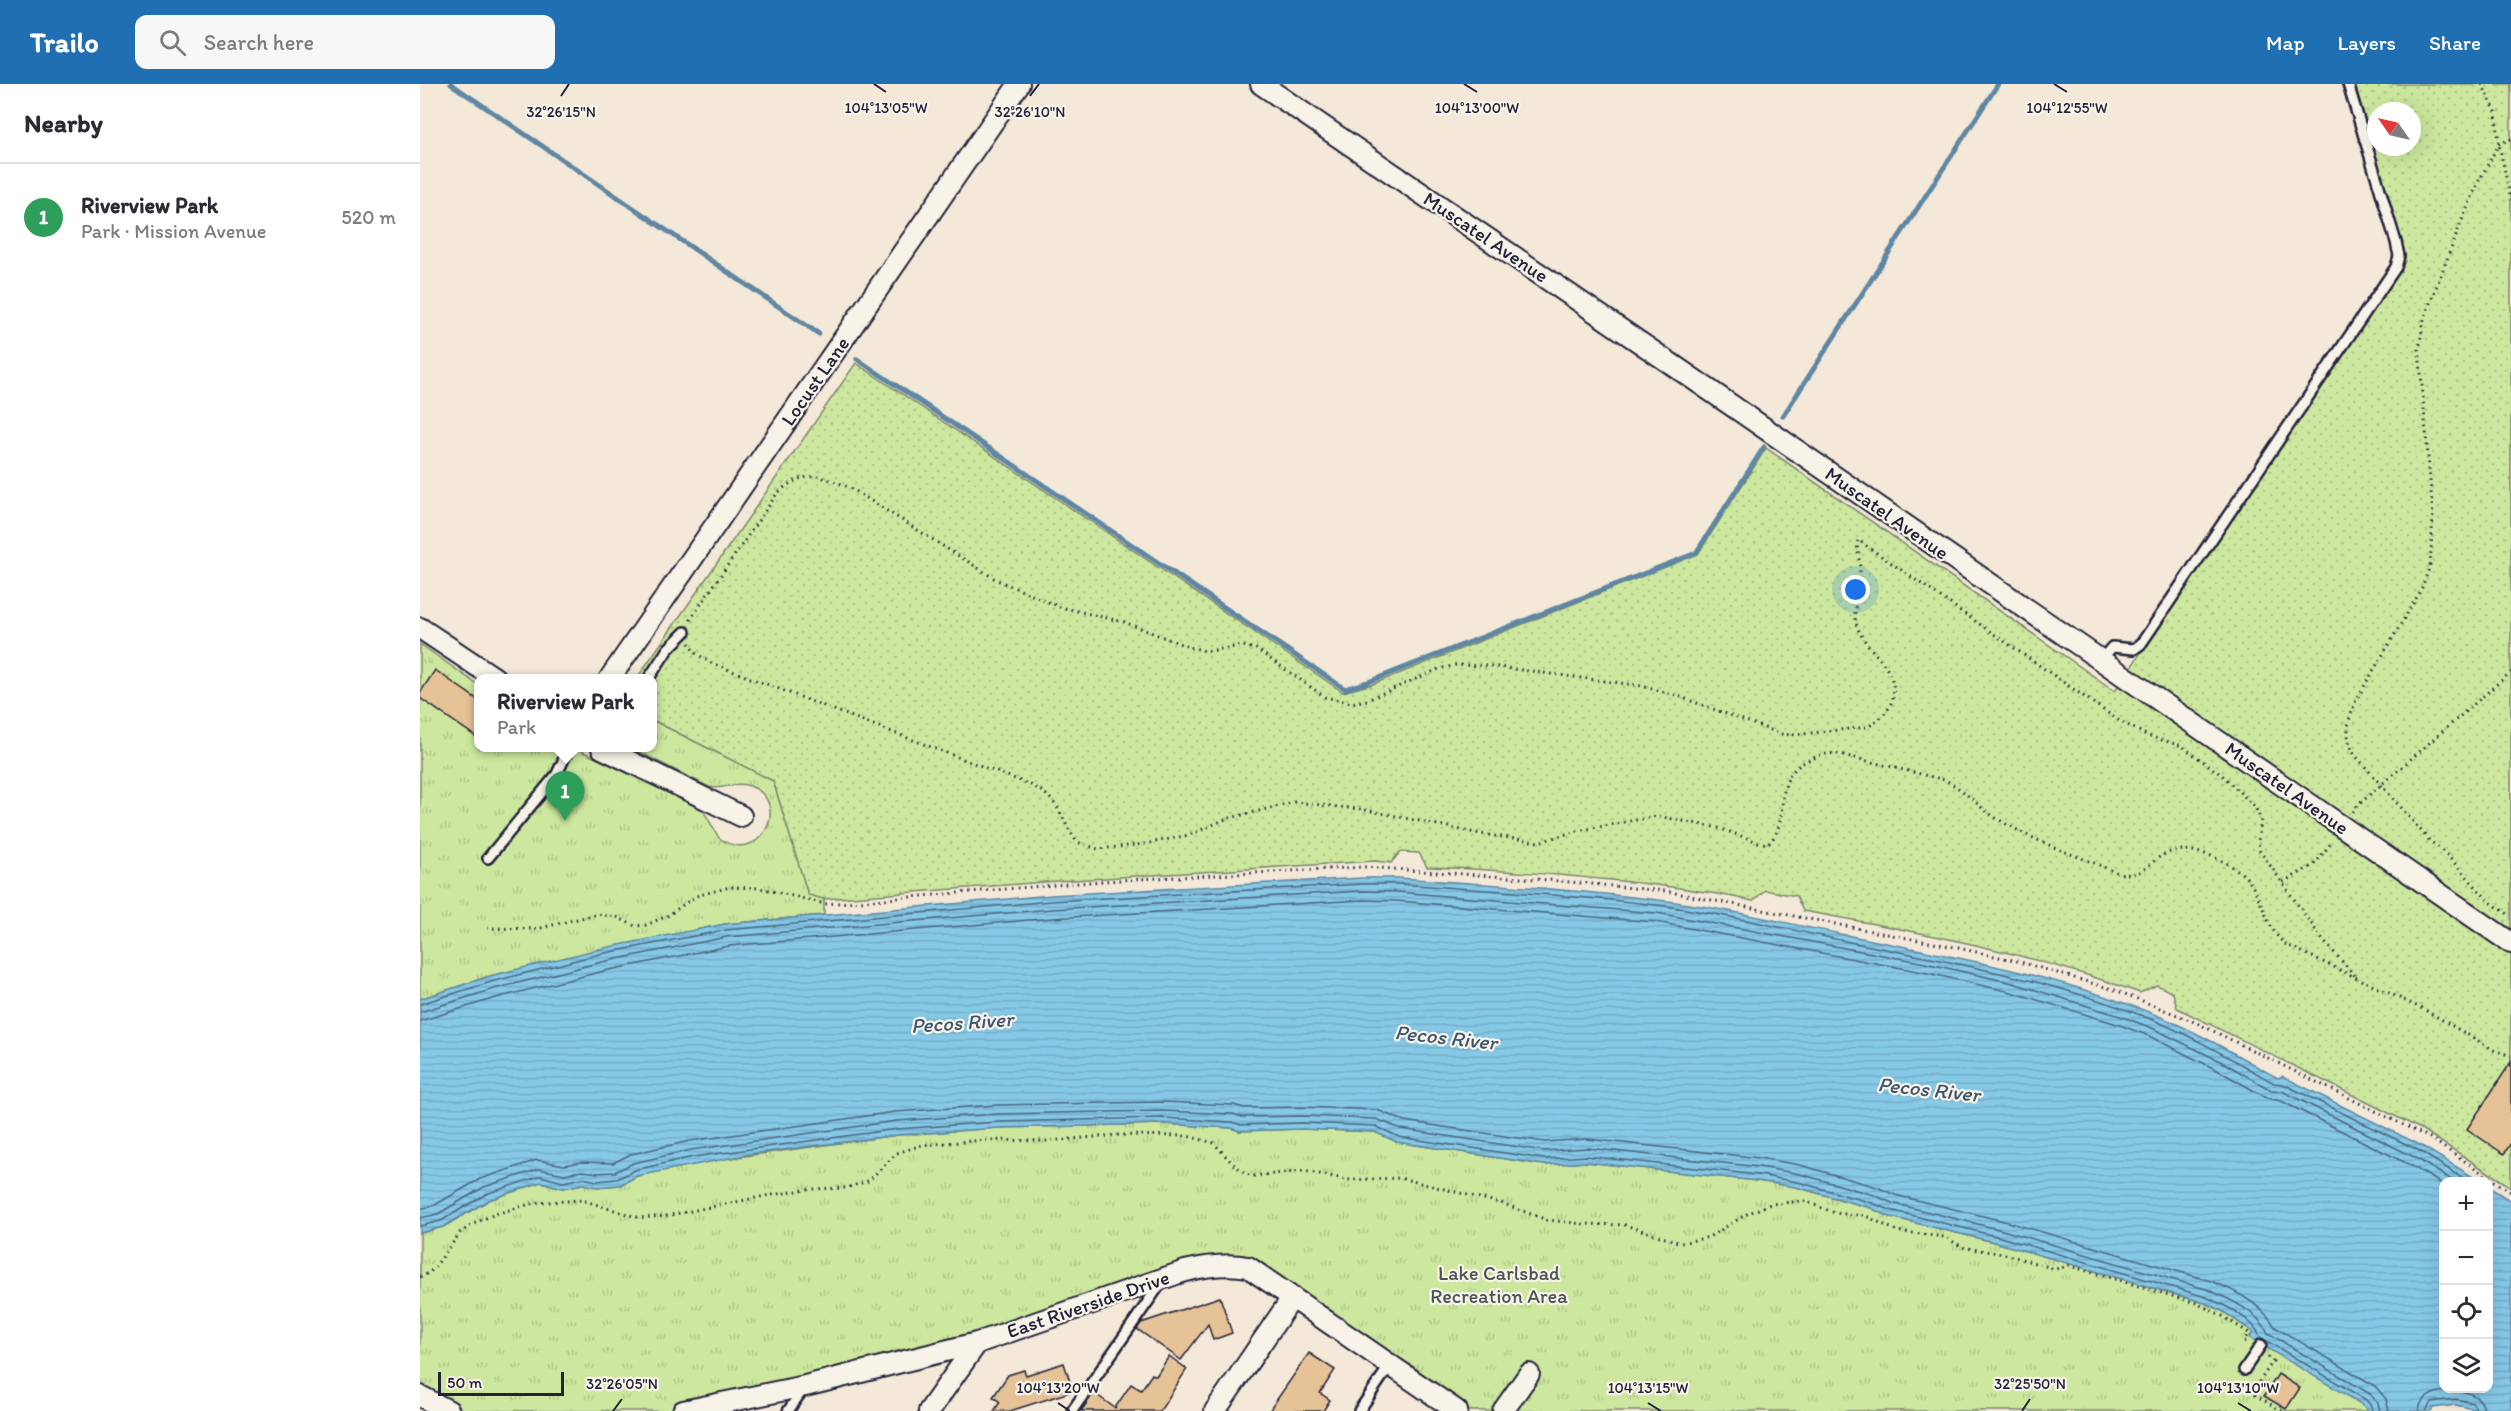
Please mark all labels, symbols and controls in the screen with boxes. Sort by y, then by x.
search box [135,15,555,69]
text: Trailo [30,25,99,59]
icon: search [156,26,189,59]
text: Search here [204,29,314,56]
text: Map [2266,30,2305,55]
text: Layers [2338,30,2396,55]
text: Share [2429,30,2481,55]
text: 104°13'05"W [845,99,928,117]
text: 104°13'00"W [1435,99,1519,117]
text: 104°12'55"W [2026,99,2108,117]
north arrow [2367,102,2421,156]
text: 32°26'15"N [526,103,596,121]
text: 32°26'10"N [995,103,1065,121]
text: Nearby [24,107,103,139]
street label: Muscatel Avenue [1419,186,1553,288]
text: Riverview Park [81,192,218,219]
text: 1 [39,205,48,229]
text: 520 m [341,205,396,229]
text: Park · Mission Avenue [81,219,266,243]
street label: Locust Lane [776,332,854,430]
street label: Muscatel Avenue [1821,461,1953,565]
your location [1841,575,1870,604]
popup [474,674,657,752]
text: Riverview Park [497,688,634,715]
text: Park [497,715,536,739]
street label: Muscatel Avenue [2221,736,2353,840]
pin: 1 [546,772,584,821]
water label: Pecos River [910,1006,1017,1038]
water label: Pecos River [1394,1019,1501,1055]
water label: Pecos River [1877,1071,1984,1107]
map controls [2439,1177,2493,1393]
button: + [2439,1177,2493,1231]
button: − [2439,1231,2493,1285]
park label: Lake Carlsbad Recreation Area [1430,1261,1568,1308]
street label: East Riverside Drive [1004,1265,1172,1343]
button: locate [2439,1285,2493,1339]
button: layers [2439,1339,2493,1393]
scale bar [438,1369,564,1396]
text: 50 m [447,1373,482,1392]
text: 32°26'05"N [586,1375,658,1393]
text: 32°25'50"N [1994,1375,2066,1393]
text: 104°13'20"W [1017,1379,1100,1397]
text: 104°13'15"W [1608,1379,1689,1397]
text: 104°13'10"W [2197,1379,2279,1397]

